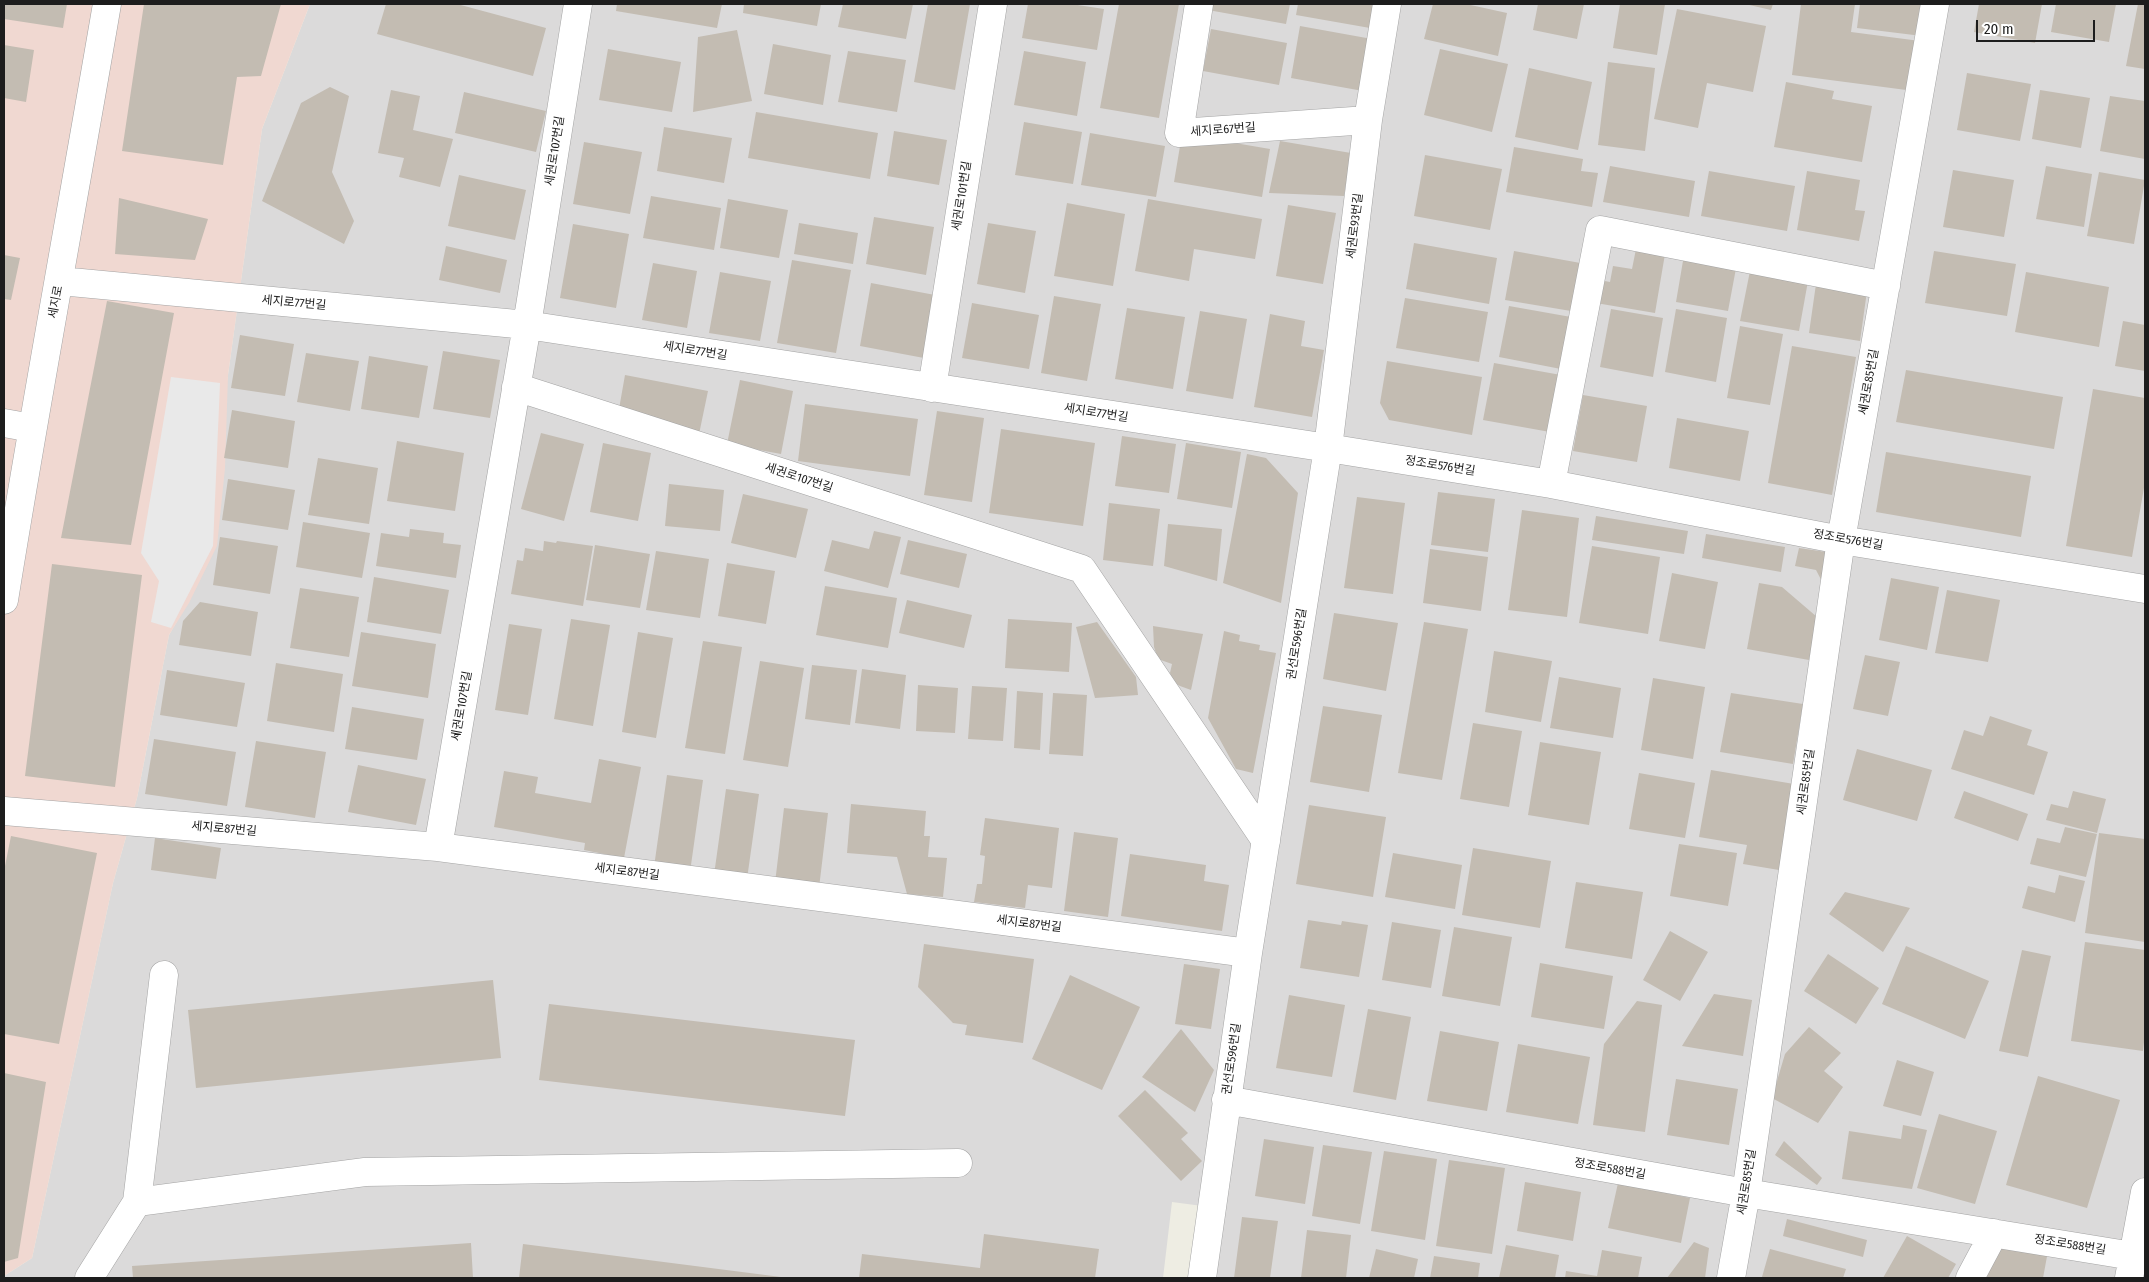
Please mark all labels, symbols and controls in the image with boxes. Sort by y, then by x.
scale bar [1979,10,2098,42]
text: 20 m [1984,20,2014,38]
street label: 세권로107번길 [542,115,568,187]
street label: 세지로67번길 [1190,121,1256,139]
street label: 세권로101번길 [949,160,975,232]
street label: 세권로93번길 [1344,192,1366,260]
street label: 세지로 [46,284,66,320]
street label: 세지로77번길 [261,293,327,313]
street label: 세지로77번길 [662,339,728,363]
street label: 세권로85번길 [1856,348,1882,416]
street label: 세지로77번길 [1063,401,1129,425]
street label: 정조로576번길 [1404,453,1476,479]
street label: 세권로107번길 [763,460,835,496]
street label: 정조로576번길 [1812,527,1884,553]
street label: 권선로596번길 [1284,607,1310,681]
street label: 세권로107번길 [449,670,475,742]
street label: 세권로85번길 [1794,748,1818,816]
street label: 세지로87번길 [191,819,257,839]
street label: 세지로87번길 [593,861,661,883]
street label: 세지로87번길 [995,913,1063,935]
street label: 권선로596번길 [1220,1022,1244,1096]
street label: 세권로85번길 [1735,1148,1759,1216]
street label: 정조로588번길 [1573,1156,1647,1182]
street label: 정조로588번길 [2033,1232,2107,1258]

